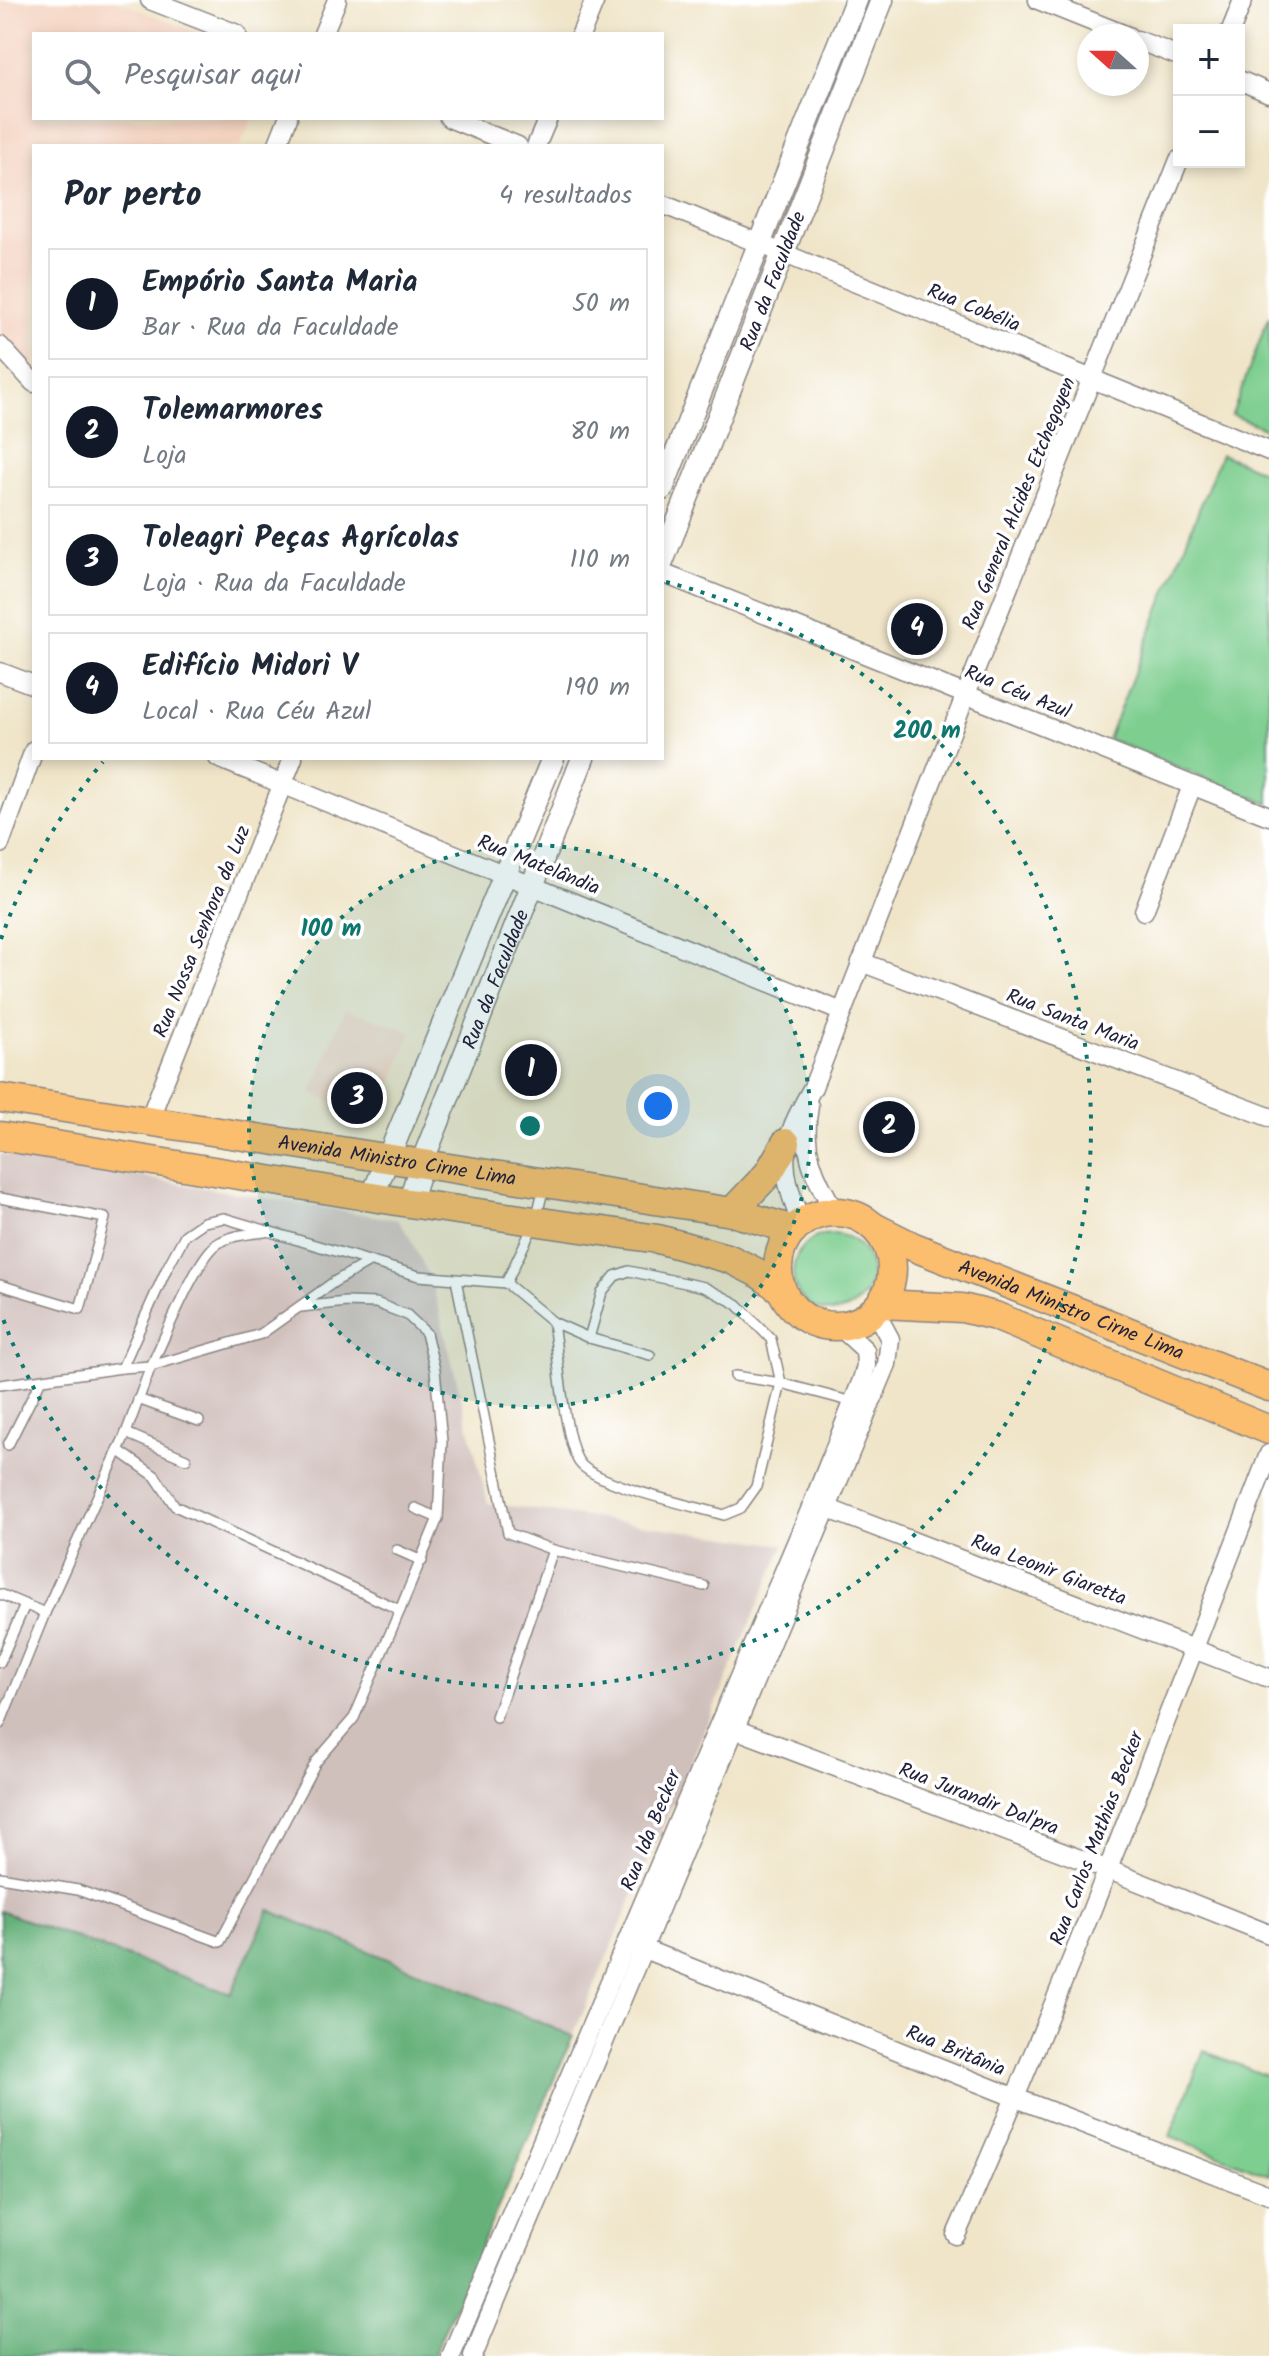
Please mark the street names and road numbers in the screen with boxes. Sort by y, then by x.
street label: Rua da Faculdade [732,207,816,356]
street label: Rua Cobélia [922,276,1025,342]
street label: Rua General Alcides Etchegoyen [954,372,1085,635]
street label: Rua Céu Azul [959,657,1076,729]
street label: Rua Nossa Senhora da Luz [146,821,260,1043]
street label: Rua Matelândia [472,827,604,905]
street label: Rua da Faculdade [455,905,539,1054]
street label: Rua Santa Maria [1001,981,1144,1061]
street label: Avenida Ministro Cirne Lima [276,1128,518,1196]
street label: Avenida Ministro Cirne Lima [953,1252,1188,1370]
street label: Rua Leonir Giaretta [966,1526,1131,1615]
street label: Rua Carlos Mathias Becker [1042,1726,1154,1950]
street label: Rua Jurandir Dal'pra [893,1755,1063,1845]
street label: Rua Ida Becker [613,1764,691,1896]
street label: Rua Britânia [901,2017,1010,2086]

